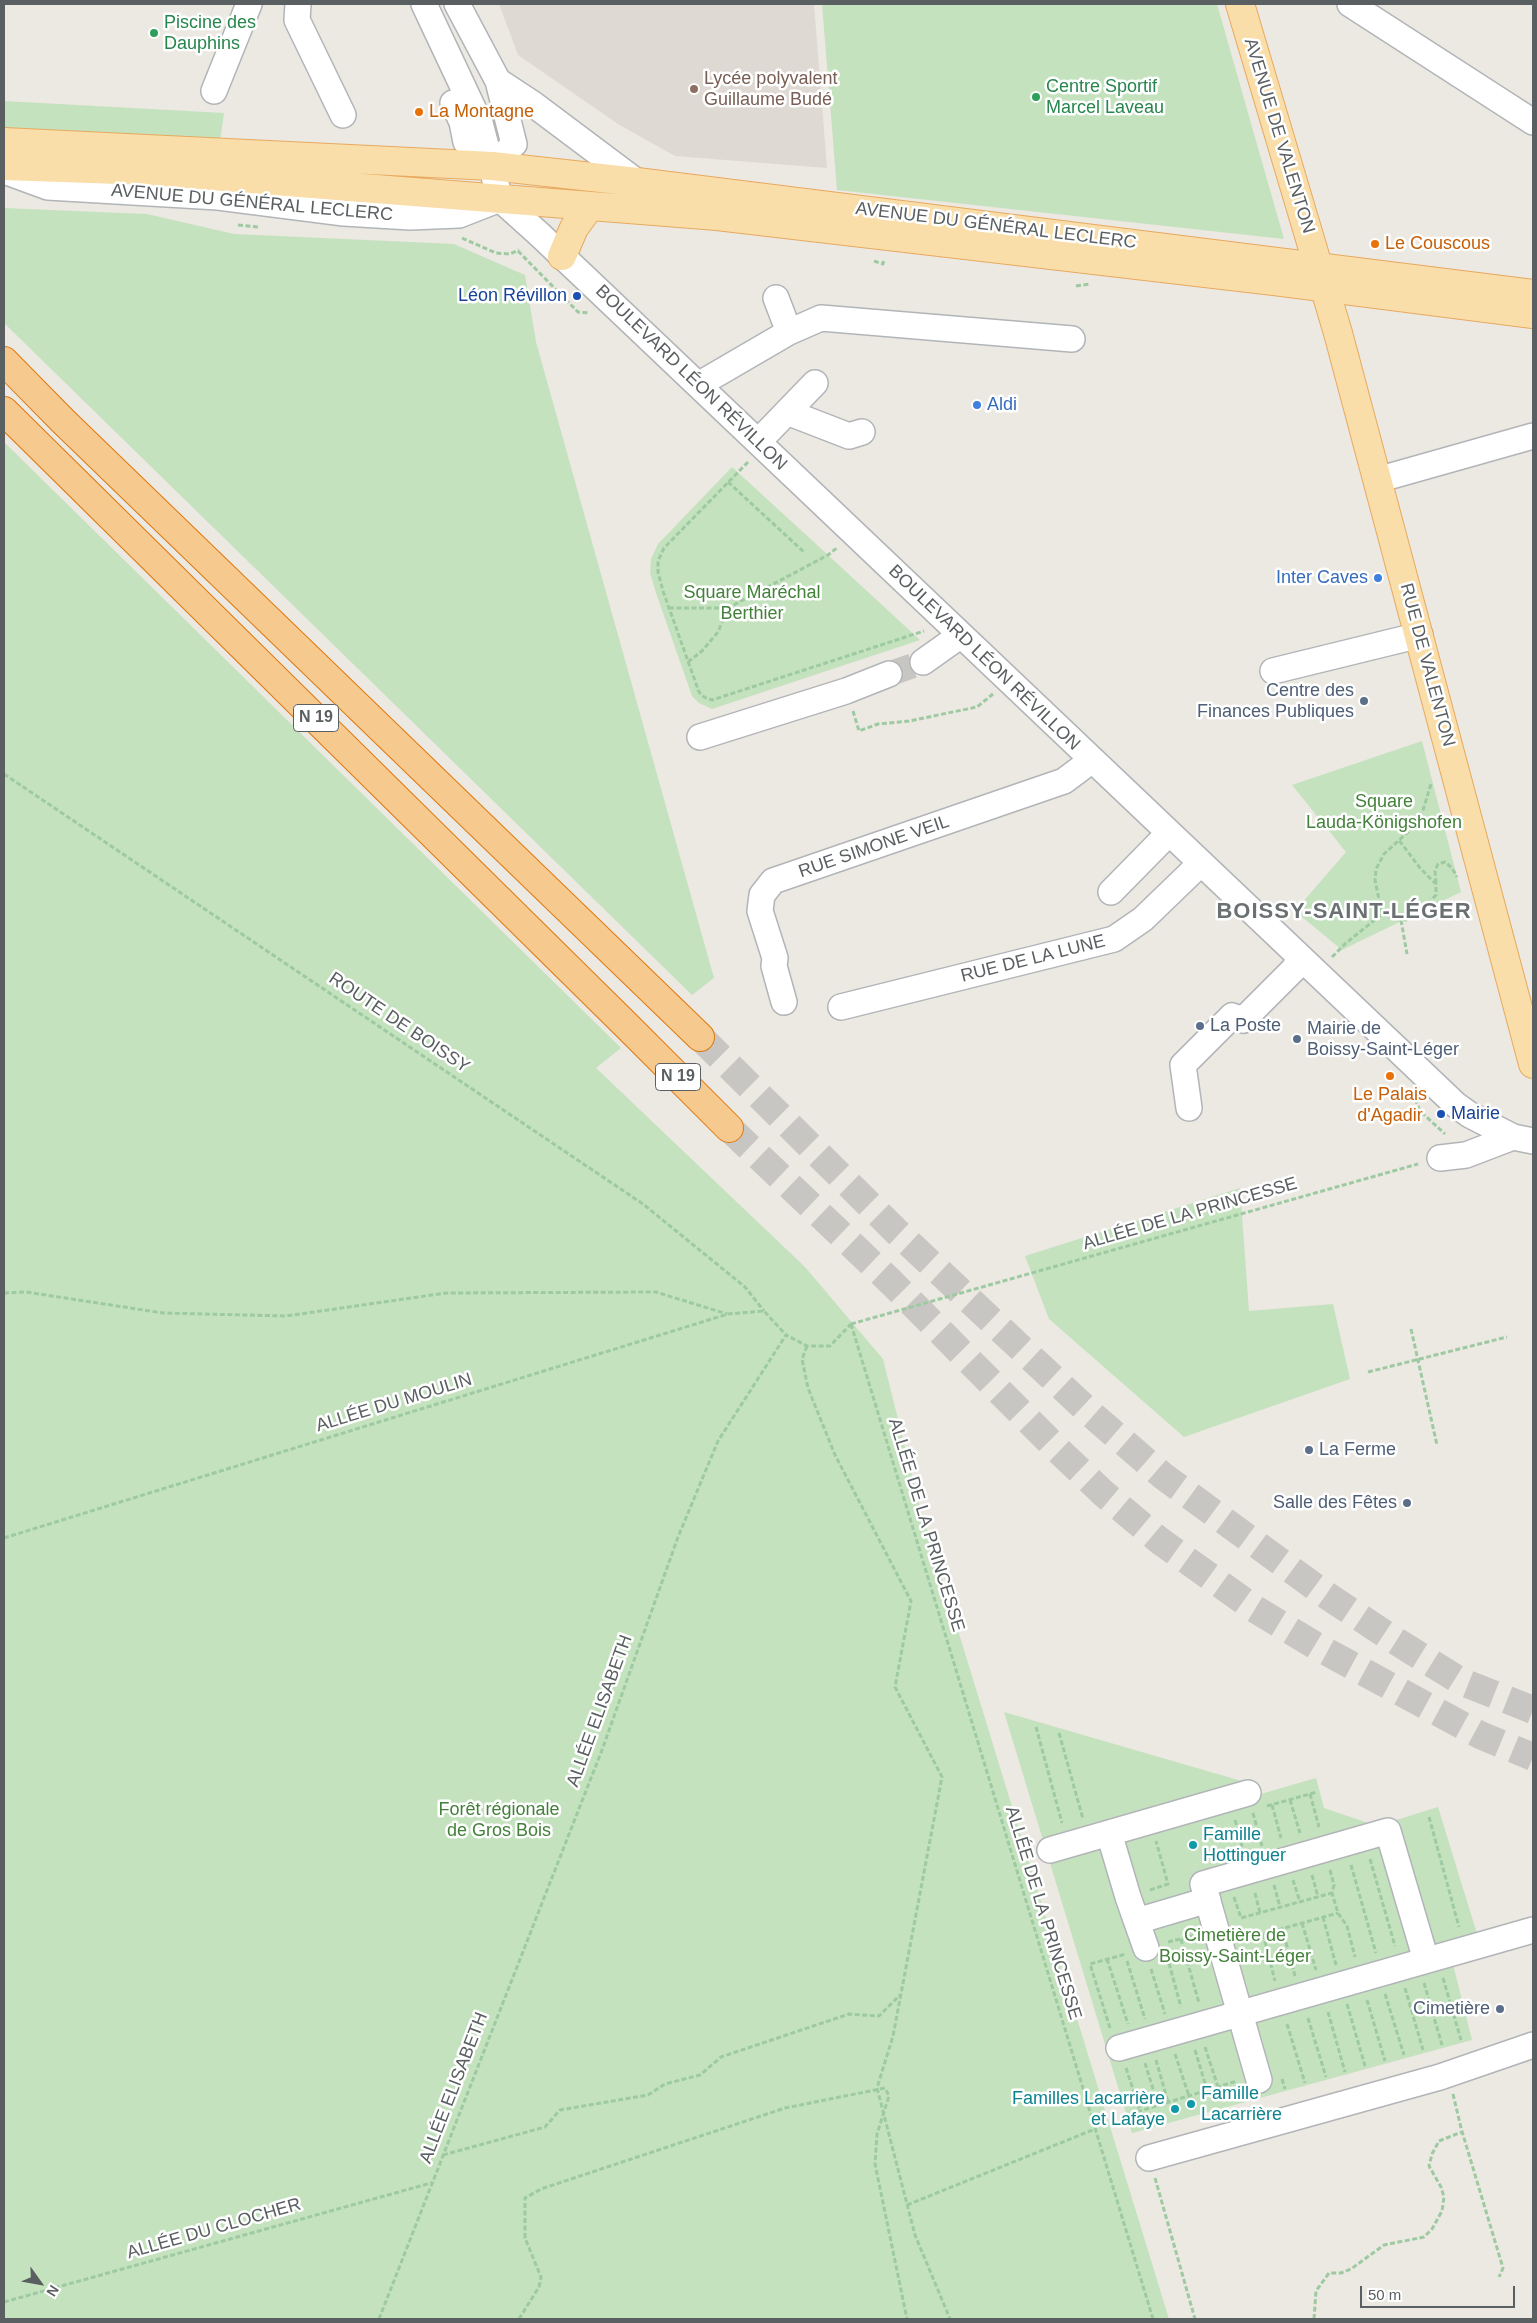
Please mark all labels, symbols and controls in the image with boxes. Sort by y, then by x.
place label: Piscine des Dauphins [164,12,256,54]
marker: Piscine des Dauphins [148,27,160,39]
street label: AVENUE DE VALENTON [1239,36,1319,236]
place label: Lycée polyvalent Guillaume Budé [704,68,837,110]
place label: Centre Sportif Marcel Laveau [1046,76,1164,118]
marker: Lycée polyvalent Guillaume Budé [688,83,700,95]
marker: Centre Sportif Marcel Laveau [1030,91,1042,103]
place label: La Montagne [429,101,534,123]
marker: La Montagne [413,106,425,118]
street label: AVENUE DU GÉNÉRAL LECLERC [110,180,394,226]
street label: AVENUE DU GÉNÉRAL LECLERC [854,198,1138,254]
place label: Le Couscous [1385,233,1490,255]
marker: Le Couscous [1369,238,1381,250]
street label: BOULEVARD LÉON RÉVILLON [591,281,791,475]
place label: Léon Révillon [458,285,567,307]
marker: Léon Révillon [571,290,583,302]
place label: Aldi [987,394,1017,416]
marker: Aldi [971,399,983,411]
street label: BOULEVARD LÉON RÉVILLON [884,561,1084,755]
place label: Inter Caves [1276,567,1368,589]
marker: Inter Caves [1372,572,1384,584]
street label: RUE DE VALENTON [1395,581,1459,749]
park label: Square Maréchal Berthier [683,582,821,624]
place label: Centre des Finances Publiques [1197,680,1354,722]
marker: Centre des Finances Publiques [1358,695,1370,707]
road number: N 19 [294,704,338,731]
park label: Square Lauda-Königshofen [1306,791,1462,834]
street label: RUE SIMONE VEIL [796,811,952,883]
district label: BOISSY-SAINT-LÉGER [1214,899,1474,925]
street label: RUE DE LA LUNE [959,931,1107,987]
street label: ROUTE DE BOISSY [325,968,473,1078]
place label: La Poste [1210,1015,1281,1037]
place label: Mairie de Boissy-Saint-Léger [1307,1018,1459,1060]
marker: La Poste [1194,1020,1206,1032]
marker: Mairie de Boissy-Saint-Léger [1291,1033,1303,1045]
road number: N 19 [656,1064,700,1090]
marker: Le Palais d'Agadir [1384,1070,1396,1082]
place label: Le Palais d'Agadir [1353,1084,1427,1126]
place label: Mairie [1451,1103,1500,1125]
marker: Mairie [1435,1108,1447,1120]
street label: ALLÉE DE LA PRINCESSE [1080,1173,1300,1255]
street label: ALLÉE DU MOULIN [313,1369,475,1437]
street label: ALLÉE DE LA PRINCESSE [883,1416,969,1634]
place label: La Ferme [1319,1439,1396,1461]
marker: La Ferme [1303,1444,1315,1456]
place label: Salle des Fêtes [1273,1492,1397,1514]
marker: Salle des Fêtes [1401,1497,1413,1509]
street label: ALLÉE ELISABETH [562,1632,638,1790]
park label: Forêt régionale de Gros Bois [438,1799,560,1842]
street label: ALLÉE DE LA PRINCESSE [1000,1804,1086,2022]
place label: Famille Hottinguer [1203,1824,1286,1866]
marker: Famille Hottinguer [1187,1839,1199,1851]
park label: Cimetière de Boissy-Saint-Léger [1159,1925,1311,1968]
place label: Cimetière [1413,1998,1490,2020]
marker: Cimetière [1494,2003,1506,2015]
street label: ALLÉE ELISABETH [415,2009,493,2167]
place label: Famille Lacarrière [1201,2083,1282,2126]
place label: Familles Lacarrière et Lafaye [1012,2088,1165,2130]
marker: Famille Lacarrière [1185,2098,1197,2110]
marker: Familles Lacarrière et Lafaye [1169,2103,1181,2115]
street label: ALLÉE DU CLOCHER [124,2194,304,2264]
north arrow [15,2258,65,2308]
scale bar [1362,2276,1517,2308]
text: N [43,2282,62,2299]
text: 50 m [1368,2286,1401,2303]

